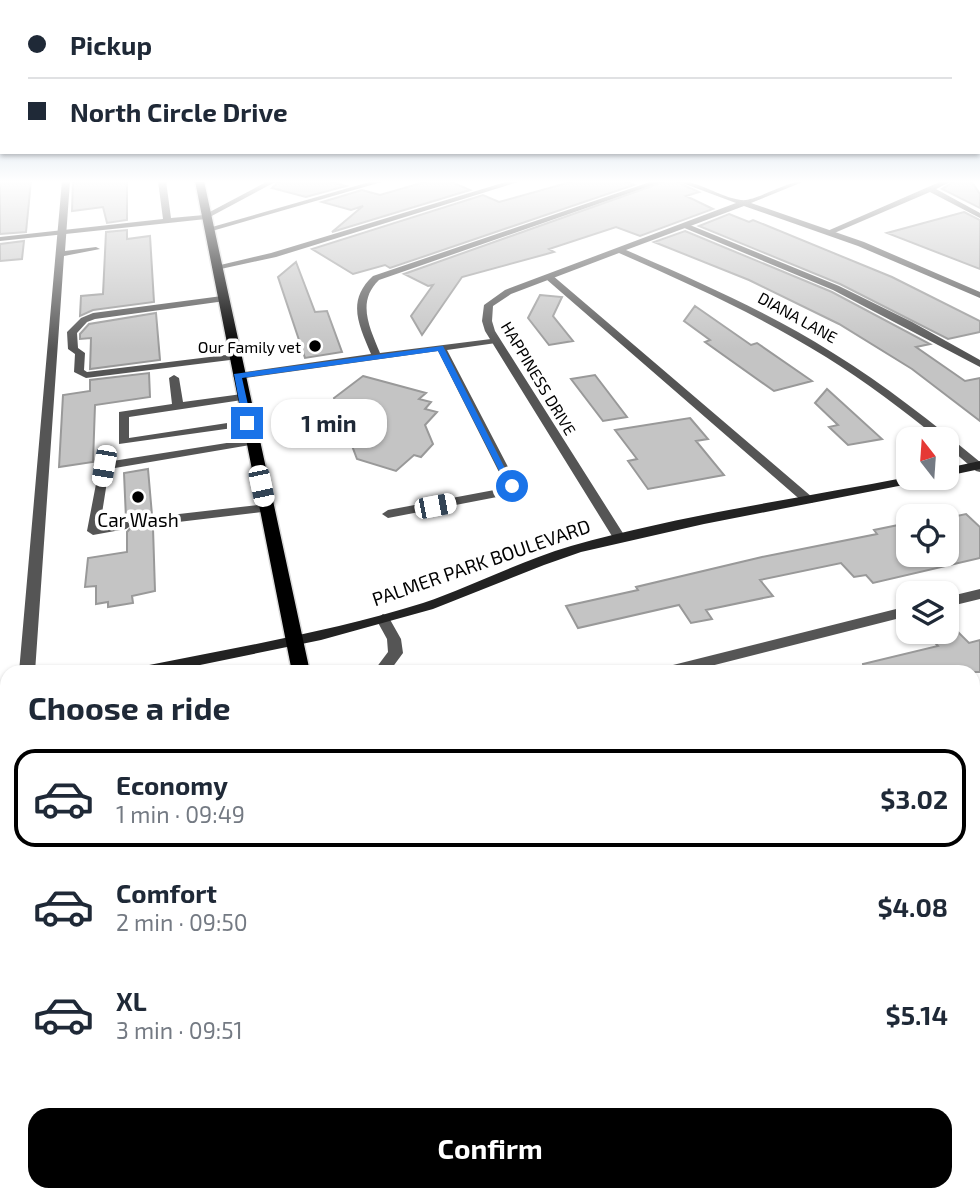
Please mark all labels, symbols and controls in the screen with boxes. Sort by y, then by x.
text: Pickup [70,29,152,60]
text: North Circle Drive [70,96,288,127]
street label: DIANA LANE [755,287,841,347]
street label: HAPPINESS DRIVE [498,318,580,438]
place label: Our Family vet [198,337,301,356]
marker: Our Family vet [307,338,323,354]
callout: 1 min [272,398,387,448]
route end [231,407,263,439]
text: 1 min [301,409,357,437]
north arrow [896,427,959,490]
map controls [896,427,959,644]
car [91,443,118,489]
car [247,463,276,509]
route start [496,470,528,502]
marker: Car Wash [130,489,146,505]
car [413,492,458,520]
button: locate [896,504,959,567]
place label: Car Wash [97,508,179,531]
street label: PALMER PARK BOULEVARD [369,514,593,610]
button: layers [896,581,959,644]
text: Choose a ride [28,688,231,726]
icon: car [32,767,95,830]
text: Economy [116,769,228,800]
text: $3.02 [880,783,948,814]
text: 1 min · 09:49 [116,800,245,828]
icon: car [32,875,95,938]
text: Comfort [116,877,217,908]
text: $4.08 [877,891,948,922]
text: 2 min · 09:50 [116,908,248,936]
icon: car [32,983,95,1046]
text: XL [116,985,147,1016]
text: $5.14 [886,999,948,1030]
text: 3 min · 09:51 [116,1016,243,1044]
button: Confirm [28,1108,952,1188]

